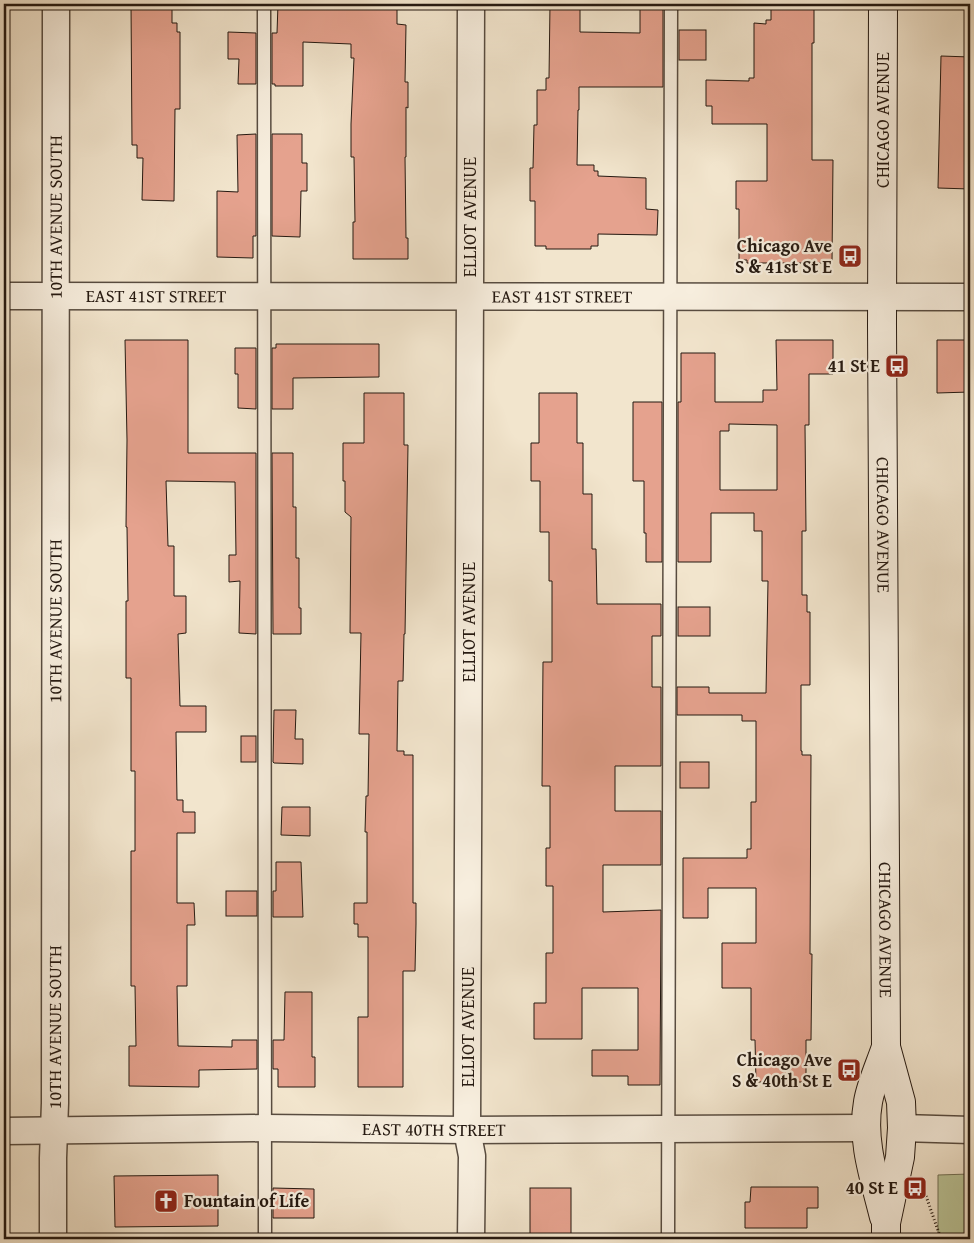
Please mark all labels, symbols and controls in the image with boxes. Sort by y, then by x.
street label: CHICAGO AVENUE [869,52,896,188]
street label: 10TH AVENUE SOUTH [42,135,69,299]
street label: ELLIOT AVENUE [456,157,483,277]
place label: Chicago Ave S & 41st St E [735,232,832,280]
bus stop icon: Chicago Ave S & 41st St E [837,243,863,269]
street label: EAST 41ST STREET [86,282,226,309]
street label: EAST 41ST STREET [492,283,632,310]
place label: 41 St E [828,352,880,379]
bus stop icon: 41 St E [884,353,910,379]
street label: CHICAGO AVENUE [870,457,897,593]
street label: 10TH AVENUE SOUTH [41,539,69,703]
street label: ELLIOT AVENUE [455,562,482,682]
street label: CHICAGO AVENUE [872,862,900,998]
street label: 10TH AVENUE SOUTH [41,945,68,1110]
street label: ELLIOT AVENUE [454,967,481,1087]
place label: Chicago Ave S & 40th St E [732,1046,832,1094]
bus stop icon: Chicago Ave S & 40th St E [836,1057,862,1083]
street label: EAST 40TH STREET [362,1115,506,1143]
place label: 40 St E [846,1174,898,1201]
bus stop icon: 40 St E [902,1175,928,1201]
place label: Fountain of Life [184,1187,309,1214]
church icon: Fountain of Life [153,1188,179,1214]

